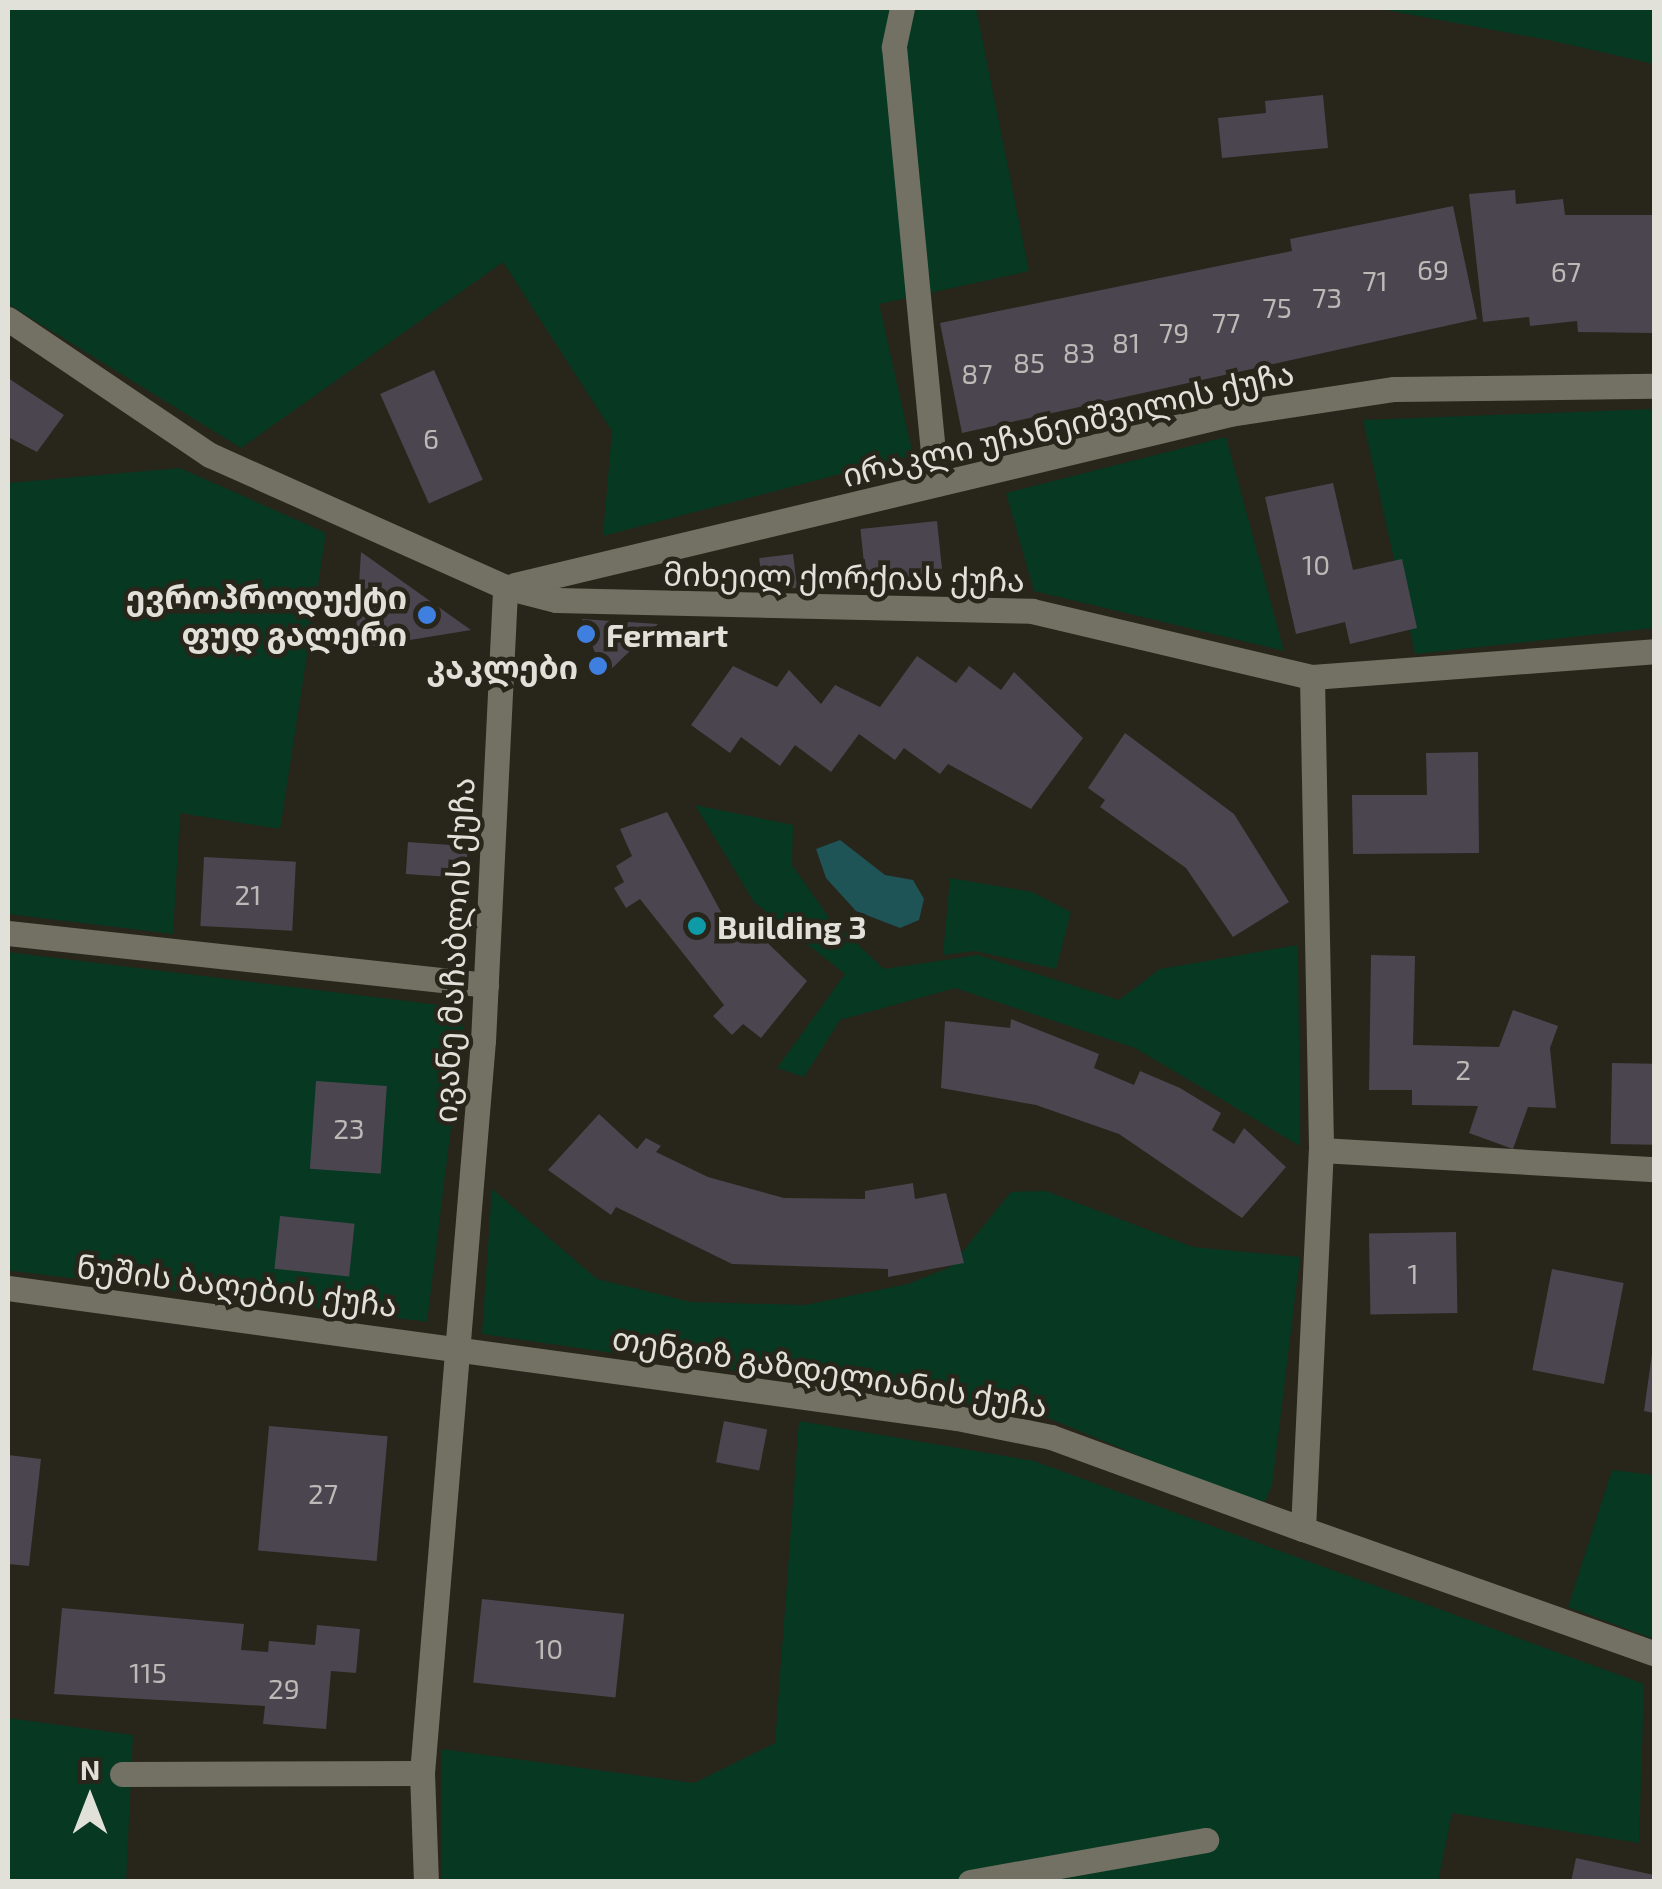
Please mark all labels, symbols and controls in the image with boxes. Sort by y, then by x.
house number: 69 [1417,252,1449,286]
house number: 67 [1551,254,1581,288]
house number: 71 [1362,263,1388,297]
house number: 73 [1312,280,1342,314]
house number: 75 [1262,290,1292,324]
house number: 77 [1212,305,1240,339]
house number: 79 [1159,315,1189,349]
house number: 81 [1112,325,1140,359]
house number: 83 [1063,335,1095,369]
house number: 85 [1013,345,1045,379]
street label: ირაკლი უჩანეიშვილის ქუჩა [839,352,1297,494]
house number: 87 [961,356,993,390]
house number: 6 [423,421,439,455]
house number: 10 [1302,547,1330,581]
street label: მიხეილ ქორქიას ქუჩა [663,554,1025,598]
place label: ევროპროდუქტი ფუდ გალერი [126,578,407,653]
marker: ევროპროდუქტი ფუდ გალერი [416,604,438,626]
place label: Fermart [606,615,728,653]
marker: Fermart [575,623,597,645]
place label: კაკლები [426,647,578,685]
marker: კაკლები [587,655,609,677]
street label: ივანე მაჩაბლის ქუჩა [425,776,481,1124]
house number: 21 [235,877,261,911]
place label: Building 3 [717,907,867,945]
marker: Building 3 [686,915,708,937]
house number: 2 [1455,1052,1471,1086]
house number: 23 [333,1111,365,1145]
street label: ნუშის ბაღების ქუჩა [74,1246,400,1324]
house number: 1 [1407,1256,1419,1290]
street label: თენგიზ გაზდელიანის ქუჩა [610,1318,1050,1424]
house number: 27 [308,1476,338,1510]
house number: 10 [535,1631,563,1665]
house number: 115 [129,1655,167,1689]
house number: 29 [268,1671,300,1705]
north arrow [40,1749,140,1849]
text: N [80,1752,100,1786]

